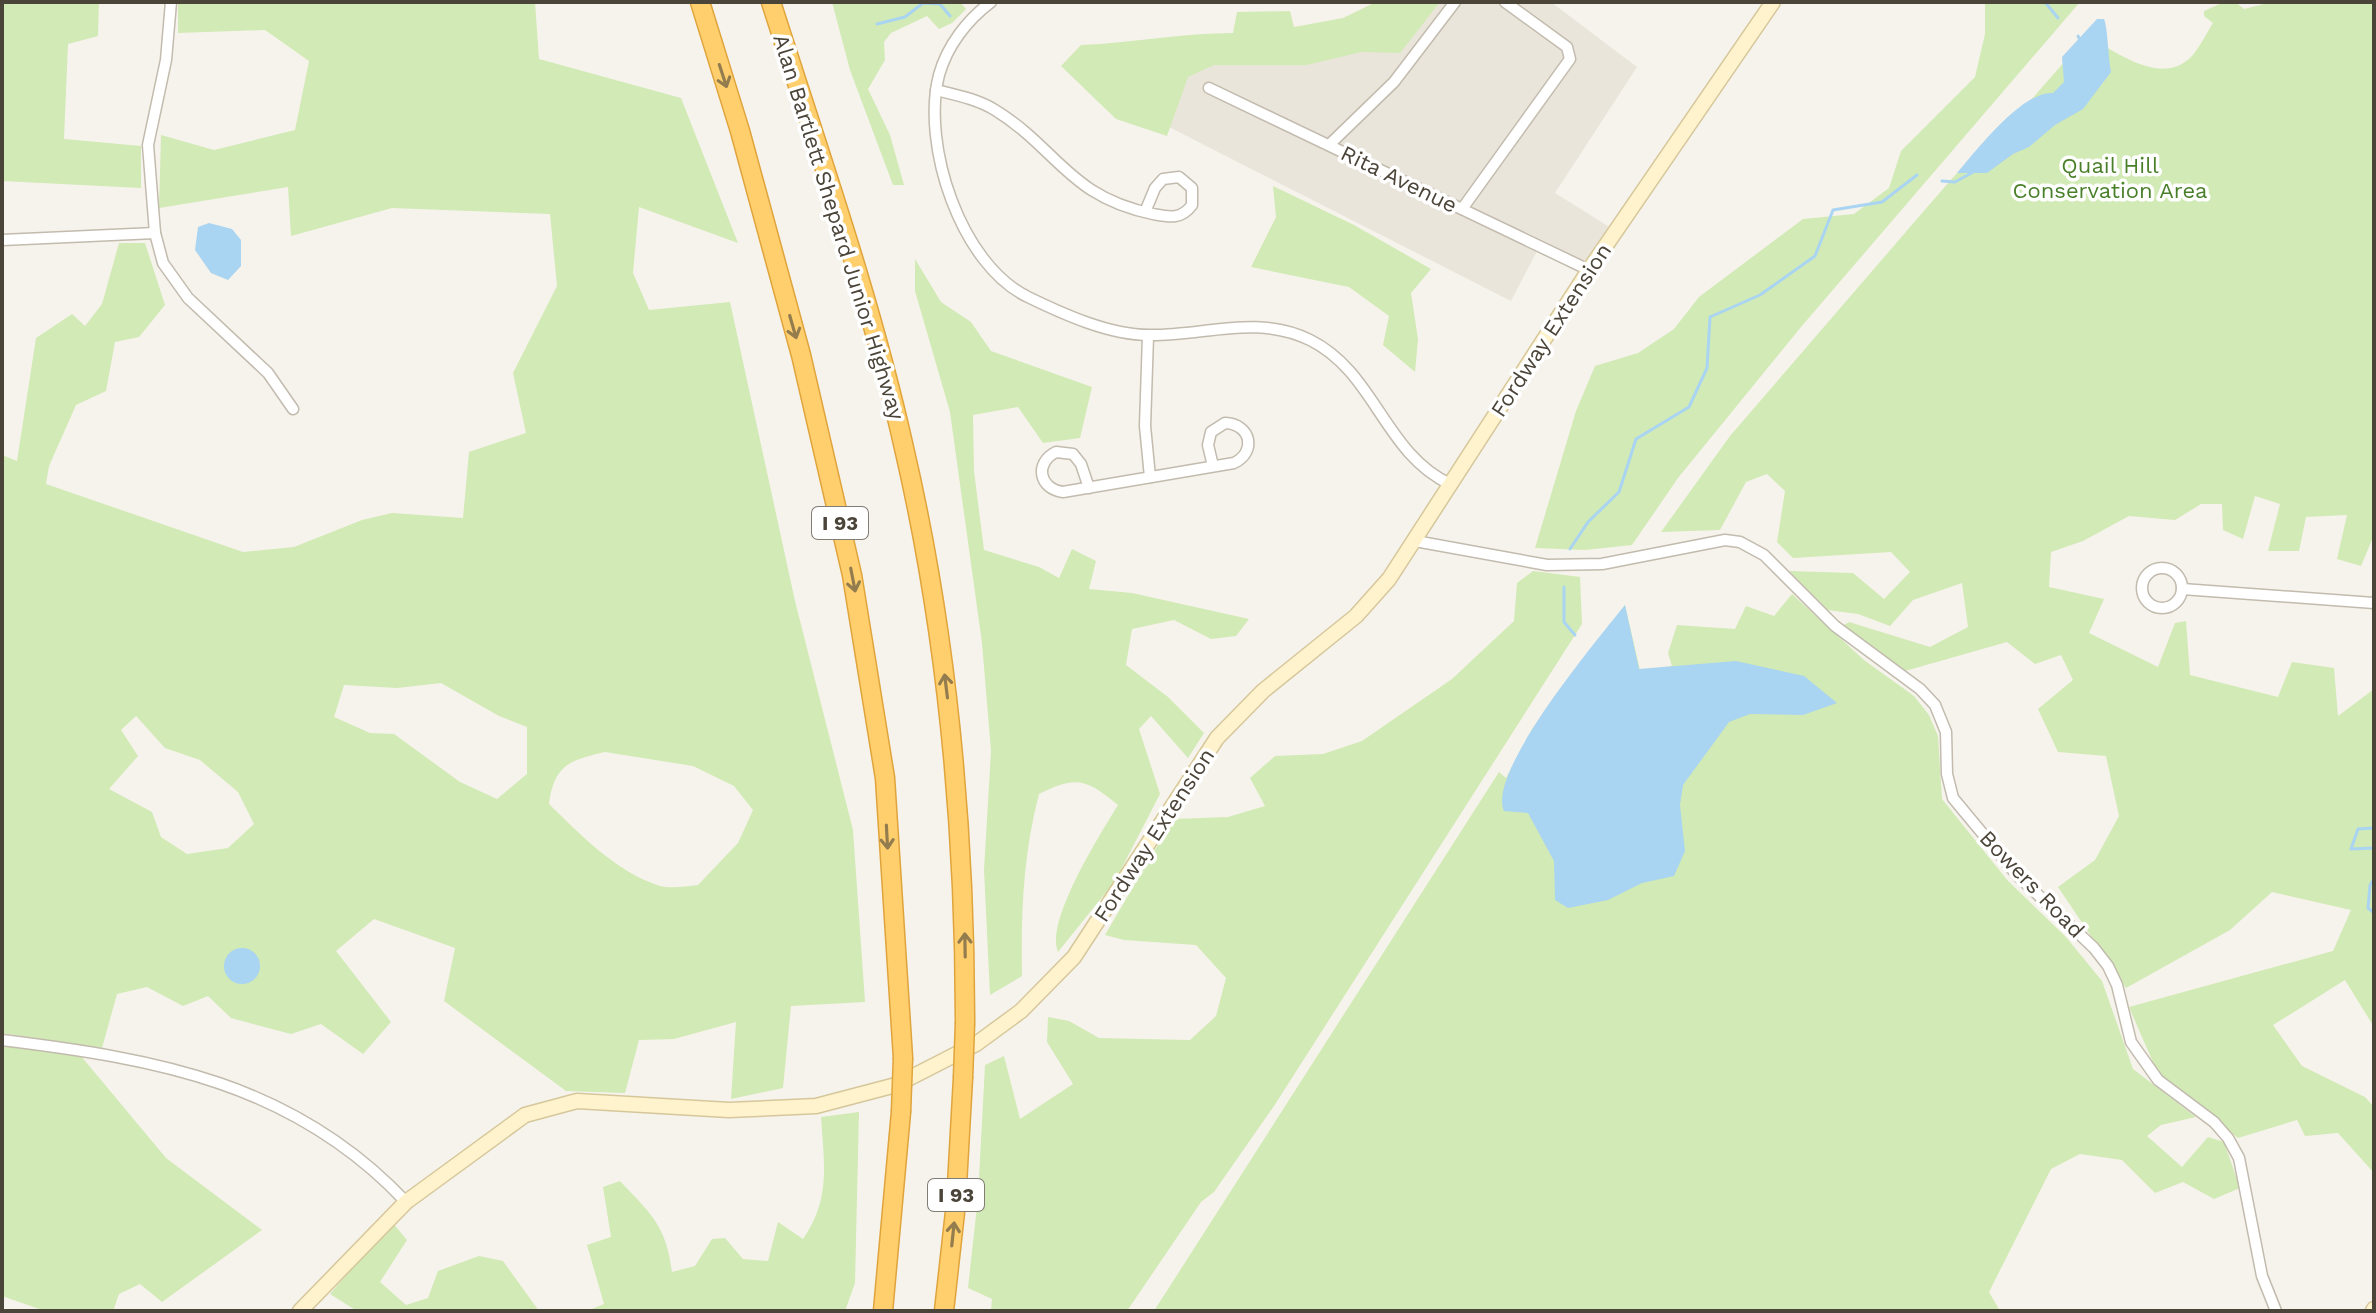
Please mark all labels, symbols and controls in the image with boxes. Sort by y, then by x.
street label: Alan Bartlett Shepard Junior Highway [768,31,910,423]
one-way arrow [716,63,731,89]
street label: Rita Avenue [1337,140,1461,218]
park label: Quail Hill Conservation Area [2012,153,2208,203]
street label: Fordway Extension [1486,239,1616,421]
one-way arrow [786,313,801,339]
road number: I 93 [812,507,868,539]
one-way arrow [846,566,861,592]
one-way arrow [938,674,953,699]
street label: Fordway Extension [1089,744,1219,926]
one-way arrow [880,823,895,850]
street label: Bowers Road [1975,825,2089,943]
one-way arrow [957,932,973,959]
road number: I 93 [928,1179,984,1211]
one-way arrow [945,1221,960,1247]

